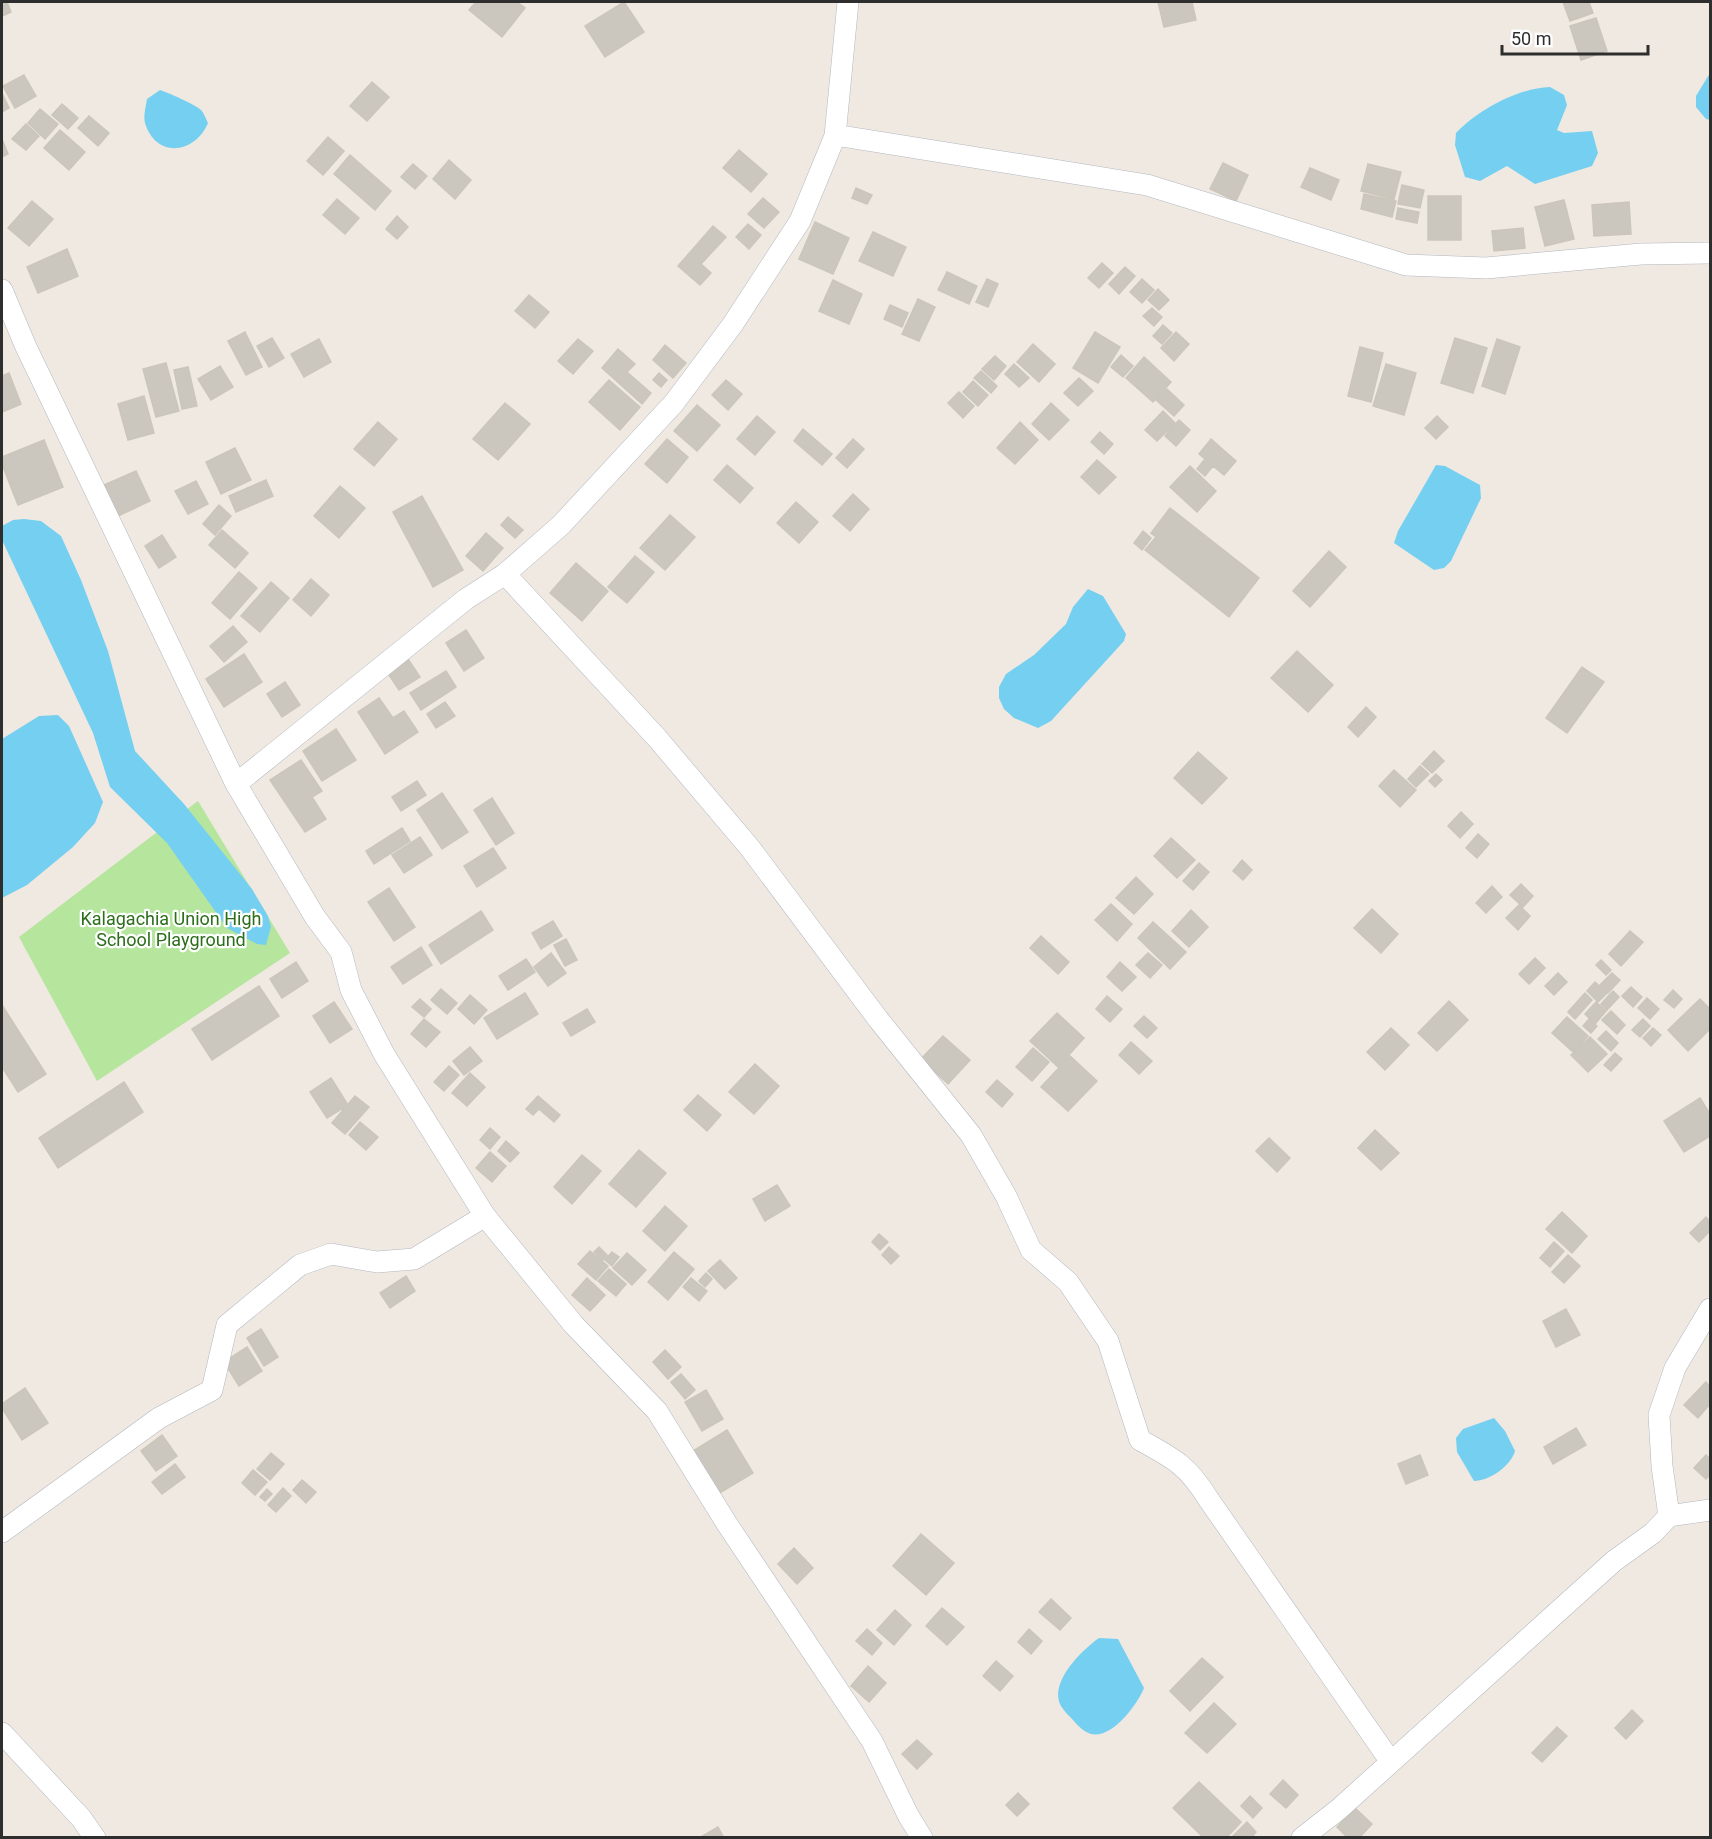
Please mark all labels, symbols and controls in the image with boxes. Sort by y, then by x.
scale bar [1502,18,1648,56]
text: 50 m [1511,28,1551,49]
park label: Kalagachia Union High School Playground [80,908,262,950]

